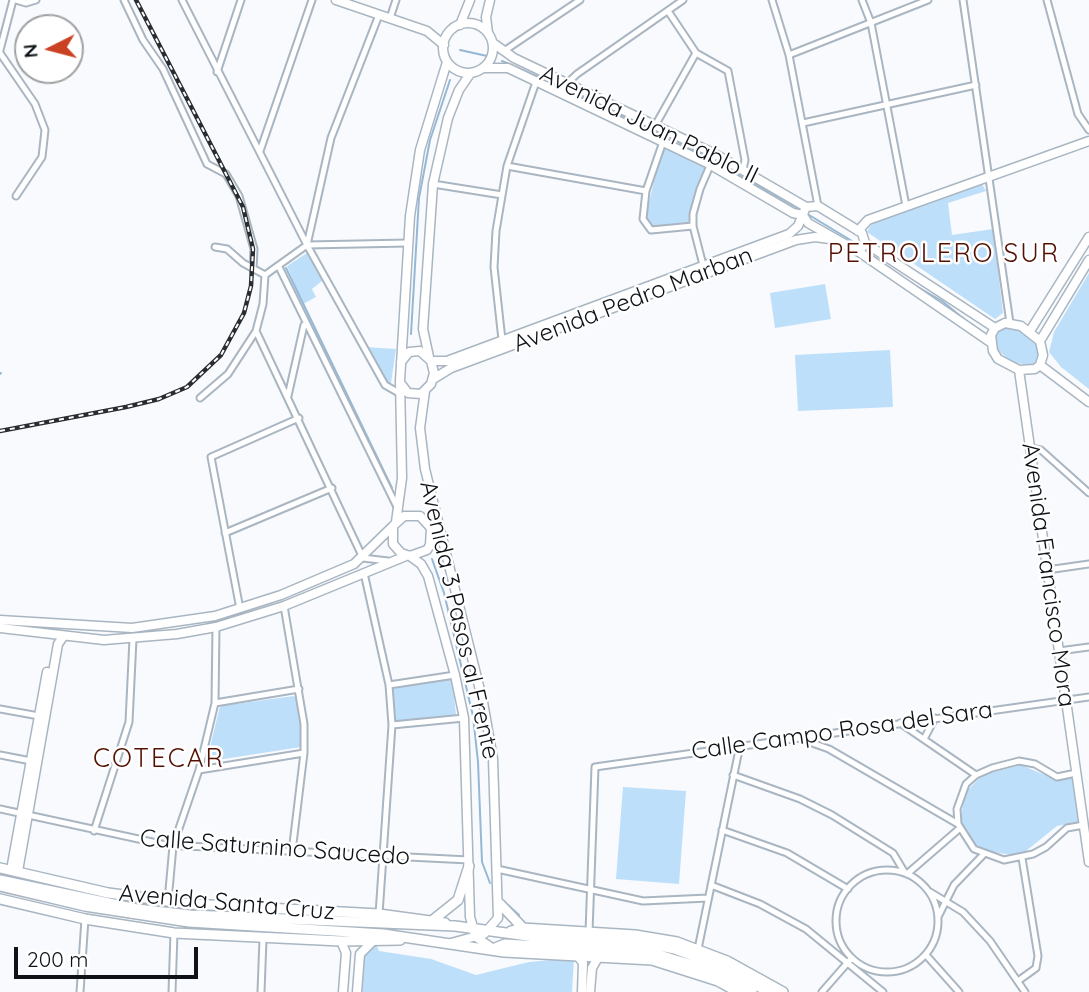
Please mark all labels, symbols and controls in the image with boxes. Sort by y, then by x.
north arrow [14,14,84,84]
text: N [17,43,43,59]
street label: Avenida Juan Pablo II [535,60,763,190]
district label: PETROLERO SUR [829,238,1059,270]
street label: Avenida Pedro Marban [509,241,757,359]
street label: Avenida Francisco Mora [1015,441,1081,709]
street label: Avenida 3 Pasos al Frente [413,478,505,762]
street label: Calle Campo Rosa del Sara [690,696,994,766]
district label: COTECAR [94,743,224,775]
street label: Calle Saturnino Saucedo [139,824,411,872]
street label: Avenida Santa Cruz [118,879,336,927]
scale bar [18,932,201,976]
text: 200 m [27,946,89,972]

